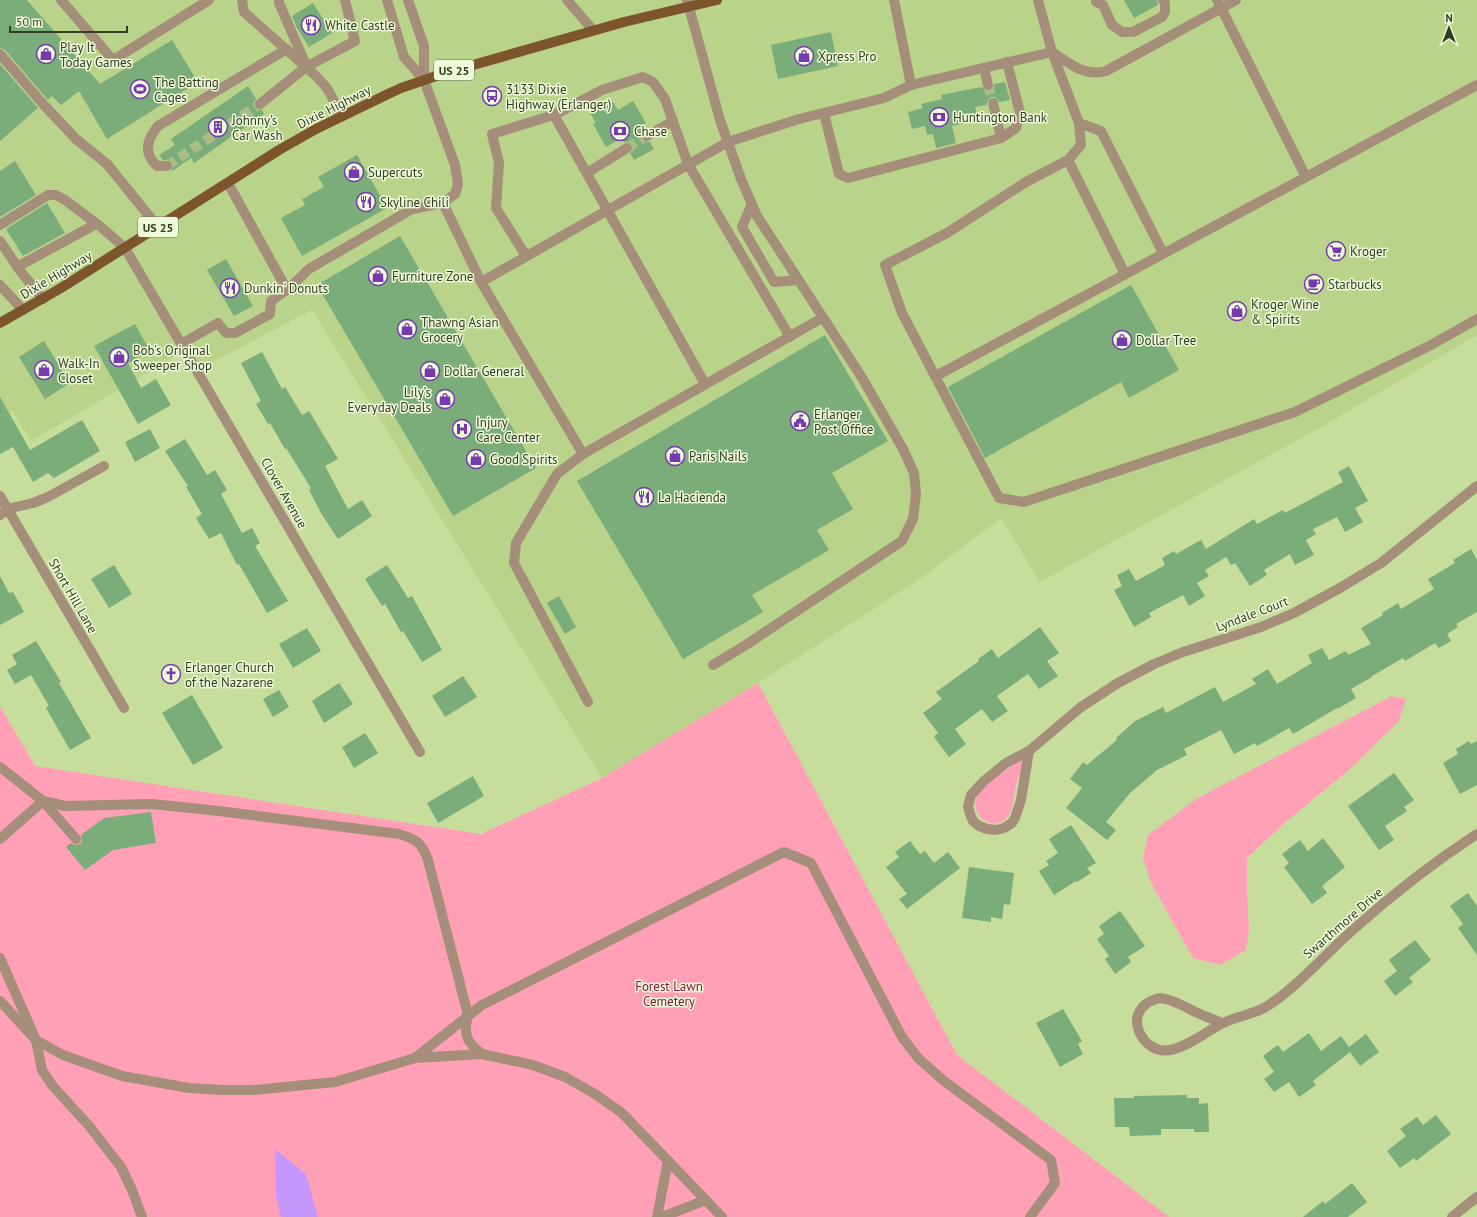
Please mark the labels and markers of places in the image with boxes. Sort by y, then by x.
restaurant icon: White Castle [300,14,322,36]
place label: White Castle [325,17,395,34]
place label: Play It Today Games [60,39,132,71]
shop icon: Play It Today Games [35,43,57,65]
shop icon: Xpress Pro [793,45,815,67]
place label: Xpress Pro [818,48,876,65]
place label: The Batting Cages [154,74,219,106]
sports icon: The Batting Cages [129,78,151,100]
place label: 3133 Dixie Highway (Erlanger) [506,81,611,113]
bus stop icon: 3133 Dixie Highway (Erlanger) [481,85,503,107]
bank icon: Huntington Bank [928,106,950,128]
place label: Huntington Bank [953,109,1048,126]
place label: Johnny’s Car Wash [231,112,283,144]
building icon: Johnny’s Car Wash [207,116,229,138]
bank icon: Chase [609,120,631,142]
place label: Chase [634,123,667,140]
shop icon: Supercuts [343,161,365,183]
place label: Supercuts [368,164,423,181]
restaurant icon: Skyline Chili [355,191,377,213]
place label: Skyline Chili [380,194,449,211]
supermarket icon: Kroger [1325,240,1347,262]
place label: Kroger [1350,243,1388,260]
shop icon: Furniture Zone [367,265,389,287]
place label: Furniture Zone [392,268,473,285]
cafe icon: Starbucks [1303,273,1325,295]
place label: Starbucks [1328,276,1382,293]
restaurant icon: Dunkin' Donuts [219,277,241,299]
place label: Dunkin' Donuts [244,280,328,297]
place label: Kroger Wine & Spirits [1251,296,1319,328]
shop icon: Kroger Wine & Spirits [1226,300,1248,322]
place label: Thawng Asian Grocery [421,314,499,346]
shop icon: Thawng Asian Grocery [396,318,418,340]
shop icon: Dollar Tree [1111,329,1133,351]
place label: Dollar Tree [1136,332,1196,349]
place label: Bob's Original Sweeper Shop [133,342,212,374]
shop icon: Bob's Original Sweeper Shop [108,346,130,368]
place label: Walk-In Closet [58,355,100,387]
shop icon: Walk-In Closet [33,359,55,381]
shop icon: Dollar General [419,360,441,382]
place label: Dollar General [444,363,525,380]
place label: Lily’s Everyday Deals [348,384,431,416]
shop icon: Lily’s Everyday Deals [434,388,456,410]
place label: Erlanger Post Office [814,406,873,438]
public building icon: Erlanger Post Office [789,410,811,432]
place label: Injury Care Center [476,414,541,446]
hospital icon: Injury Care Center [451,418,473,440]
shop icon: Paris Nails [664,445,686,467]
shop icon: Good Spirits [465,448,487,470]
place label: Paris Nails [689,448,747,465]
place label: Good Spirits [490,451,558,468]
restaurant icon: La Hacienda [633,486,655,508]
place label: La Hacienda [658,489,726,506]
place label: Erlanger Church of the Nazarene [185,659,274,691]
church icon: Erlanger Church of the Nazarene [160,663,182,685]

